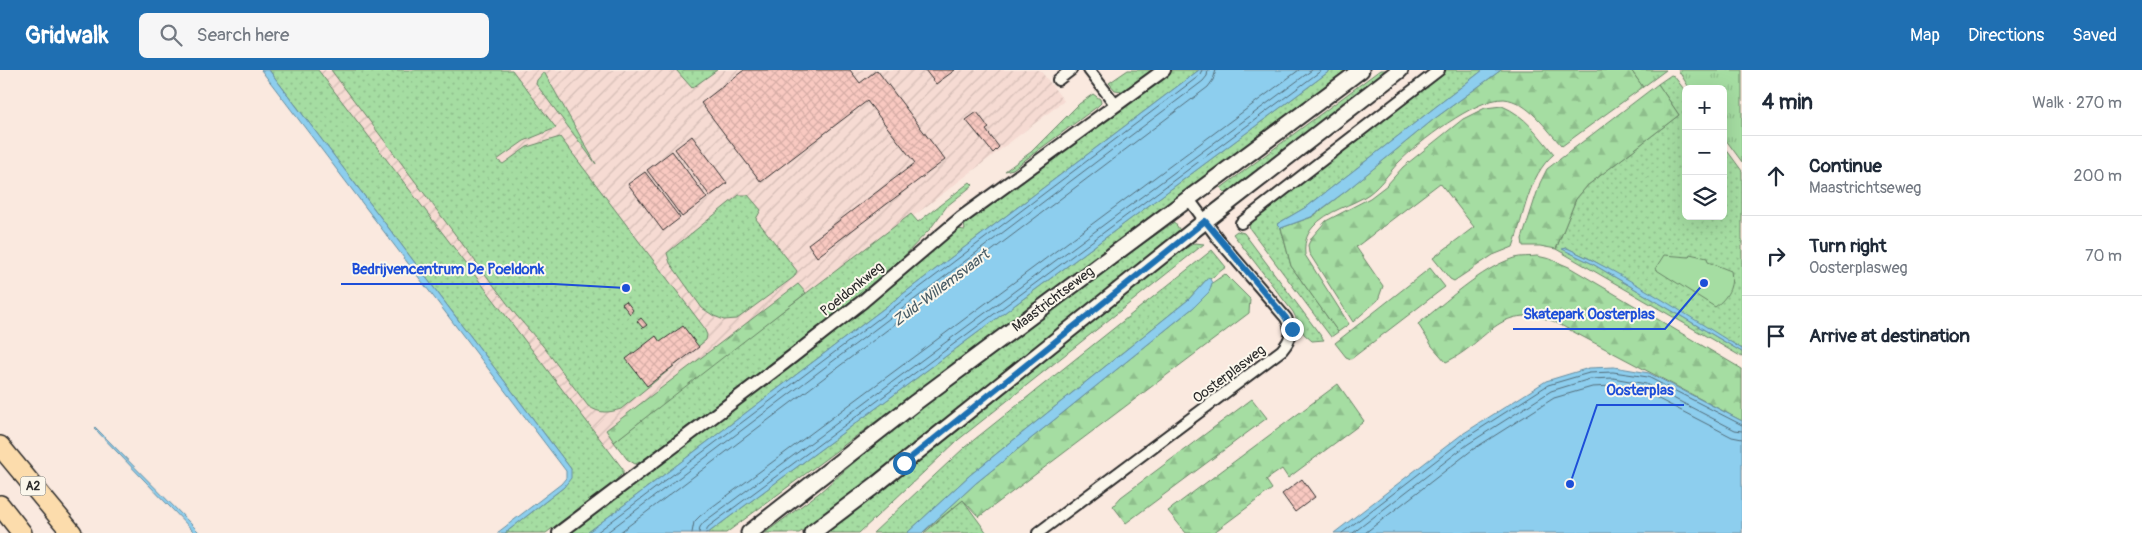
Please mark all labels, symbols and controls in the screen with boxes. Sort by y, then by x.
search box [139,13,489,58]
text: Gridwalk [25,21,109,50]
icon: search [157,21,185,49]
text: Search here [197,23,289,47]
text: Map [1910,24,1940,47]
text: Directions [1968,24,2044,47]
text: Saved [2072,24,2117,47]
map controls [1682,85,1727,220]
button: + [1682,85,1727,130]
text: 4 min [1762,89,1813,116]
text: Walk · 270 m [2032,93,2122,113]
button: − [1682,130,1727,175]
text: Continue [1809,154,1882,178]
icon: ahead [1762,162,1790,190]
text: 200 m [2074,166,2122,186]
button: layers [1682,175,1727,220]
text: Maastrichtseweg [1809,178,1921,198]
text: Turn right [1809,234,1887,258]
icon: right [1762,242,1790,270]
water label: Zuid-Willemsvaart [889,244,995,330]
text: 70 m [2085,246,2122,266]
callout: Bedrijvencentrum De Poeldonk [341,254,554,284]
street label: Poeldonkweg [817,258,887,320]
text: Oosterplasweg [1809,258,1908,278]
text: Bedrijvencentrum De Poeldonk [352,260,545,279]
street label: Maastrichtseweg [1009,263,1097,335]
callout: Skatepark Oosterplas [1513,299,1665,329]
text: Skatepark Oosterplas [1523,305,1655,324]
route end [1281,318,1304,341]
icon: arrive [1762,322,1790,350]
text: Arrive at destination [1809,324,1970,348]
street label: Oosterplasweg [1189,341,1269,407]
callout: Oosterplas [1597,375,1684,405]
text: Oosterplas [1606,381,1674,400]
route start [893,452,916,475]
road number: A2 [20,476,46,496]

